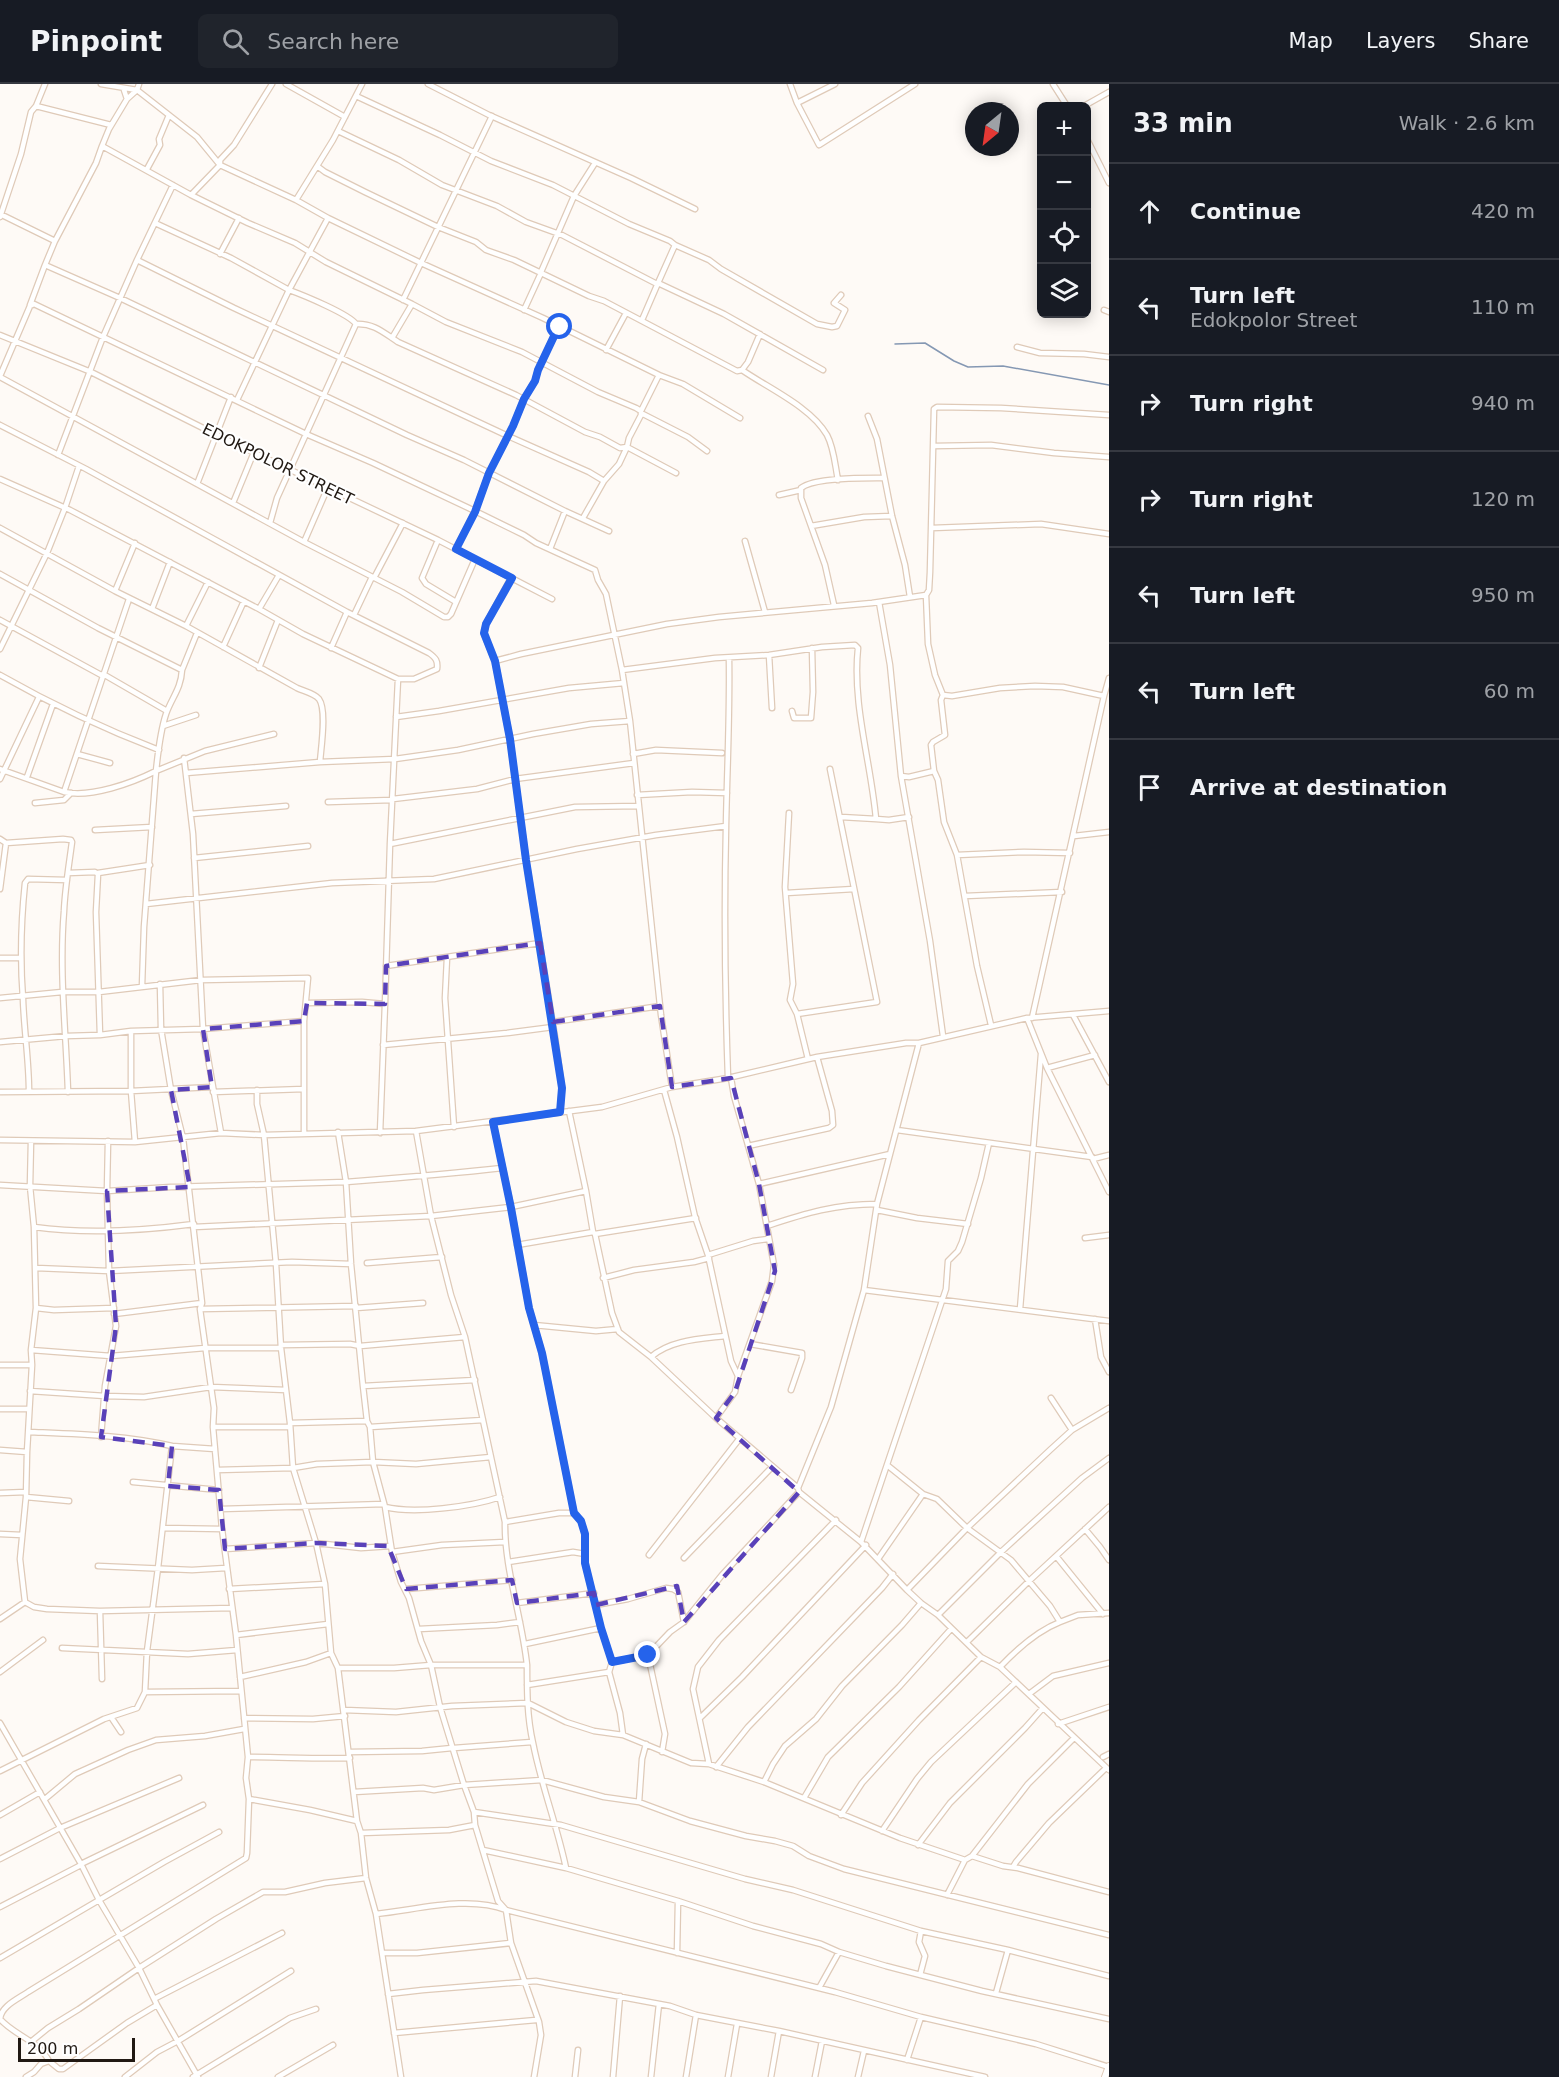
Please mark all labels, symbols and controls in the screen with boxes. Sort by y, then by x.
search box [198,14,618,68]
text: Pinpoint [30,25,162,58]
icon: search [219,25,252,58]
text: Search here [267,29,399,54]
text: Map [1289,29,1333,53]
text: Layers [1366,29,1435,53]
text: Share [1468,29,1529,53]
north arrow [965,102,1019,156]
map controls [1037,102,1091,318]
button: + [1037,102,1091,156]
text: 33 min [1133,108,1233,138]
text: Walk · 2.6 km [1399,111,1535,135]
button: − [1037,156,1091,210]
icon: ahead [1133,195,1166,228]
text: Continue [1190,199,1301,224]
text: 420 m [1471,199,1535,223]
button: locate [1037,210,1091,264]
button: layers [1037,264,1091,318]
text: Turn left [1190,283,1295,308]
icon: left [1133,291,1166,324]
text: 110 m [1471,295,1535,319]
text: Edokpolor Street [1190,308,1357,332]
route start [546,313,572,339]
icon: right [1133,387,1166,420]
text: Turn right [1190,391,1313,416]
text: 940 m [1471,391,1535,415]
street label: EDOKPOLOR STREET [199,419,357,509]
icon: right [1133,483,1166,516]
text: Turn right [1190,487,1313,512]
text: 120 m [1471,487,1535,511]
icon: left [1133,579,1166,612]
text: Turn left [1190,583,1295,608]
text: 950 m [1471,583,1535,607]
icon: left [1133,675,1166,708]
text: Turn left [1190,679,1295,704]
text: 60 m [1484,679,1535,703]
icon: arrive [1133,771,1166,804]
text: Arrive at destination [1190,775,1447,800]
route end [634,1641,660,1667]
scale bar [18,2035,135,2062]
text: 200 m [27,2039,78,2058]

